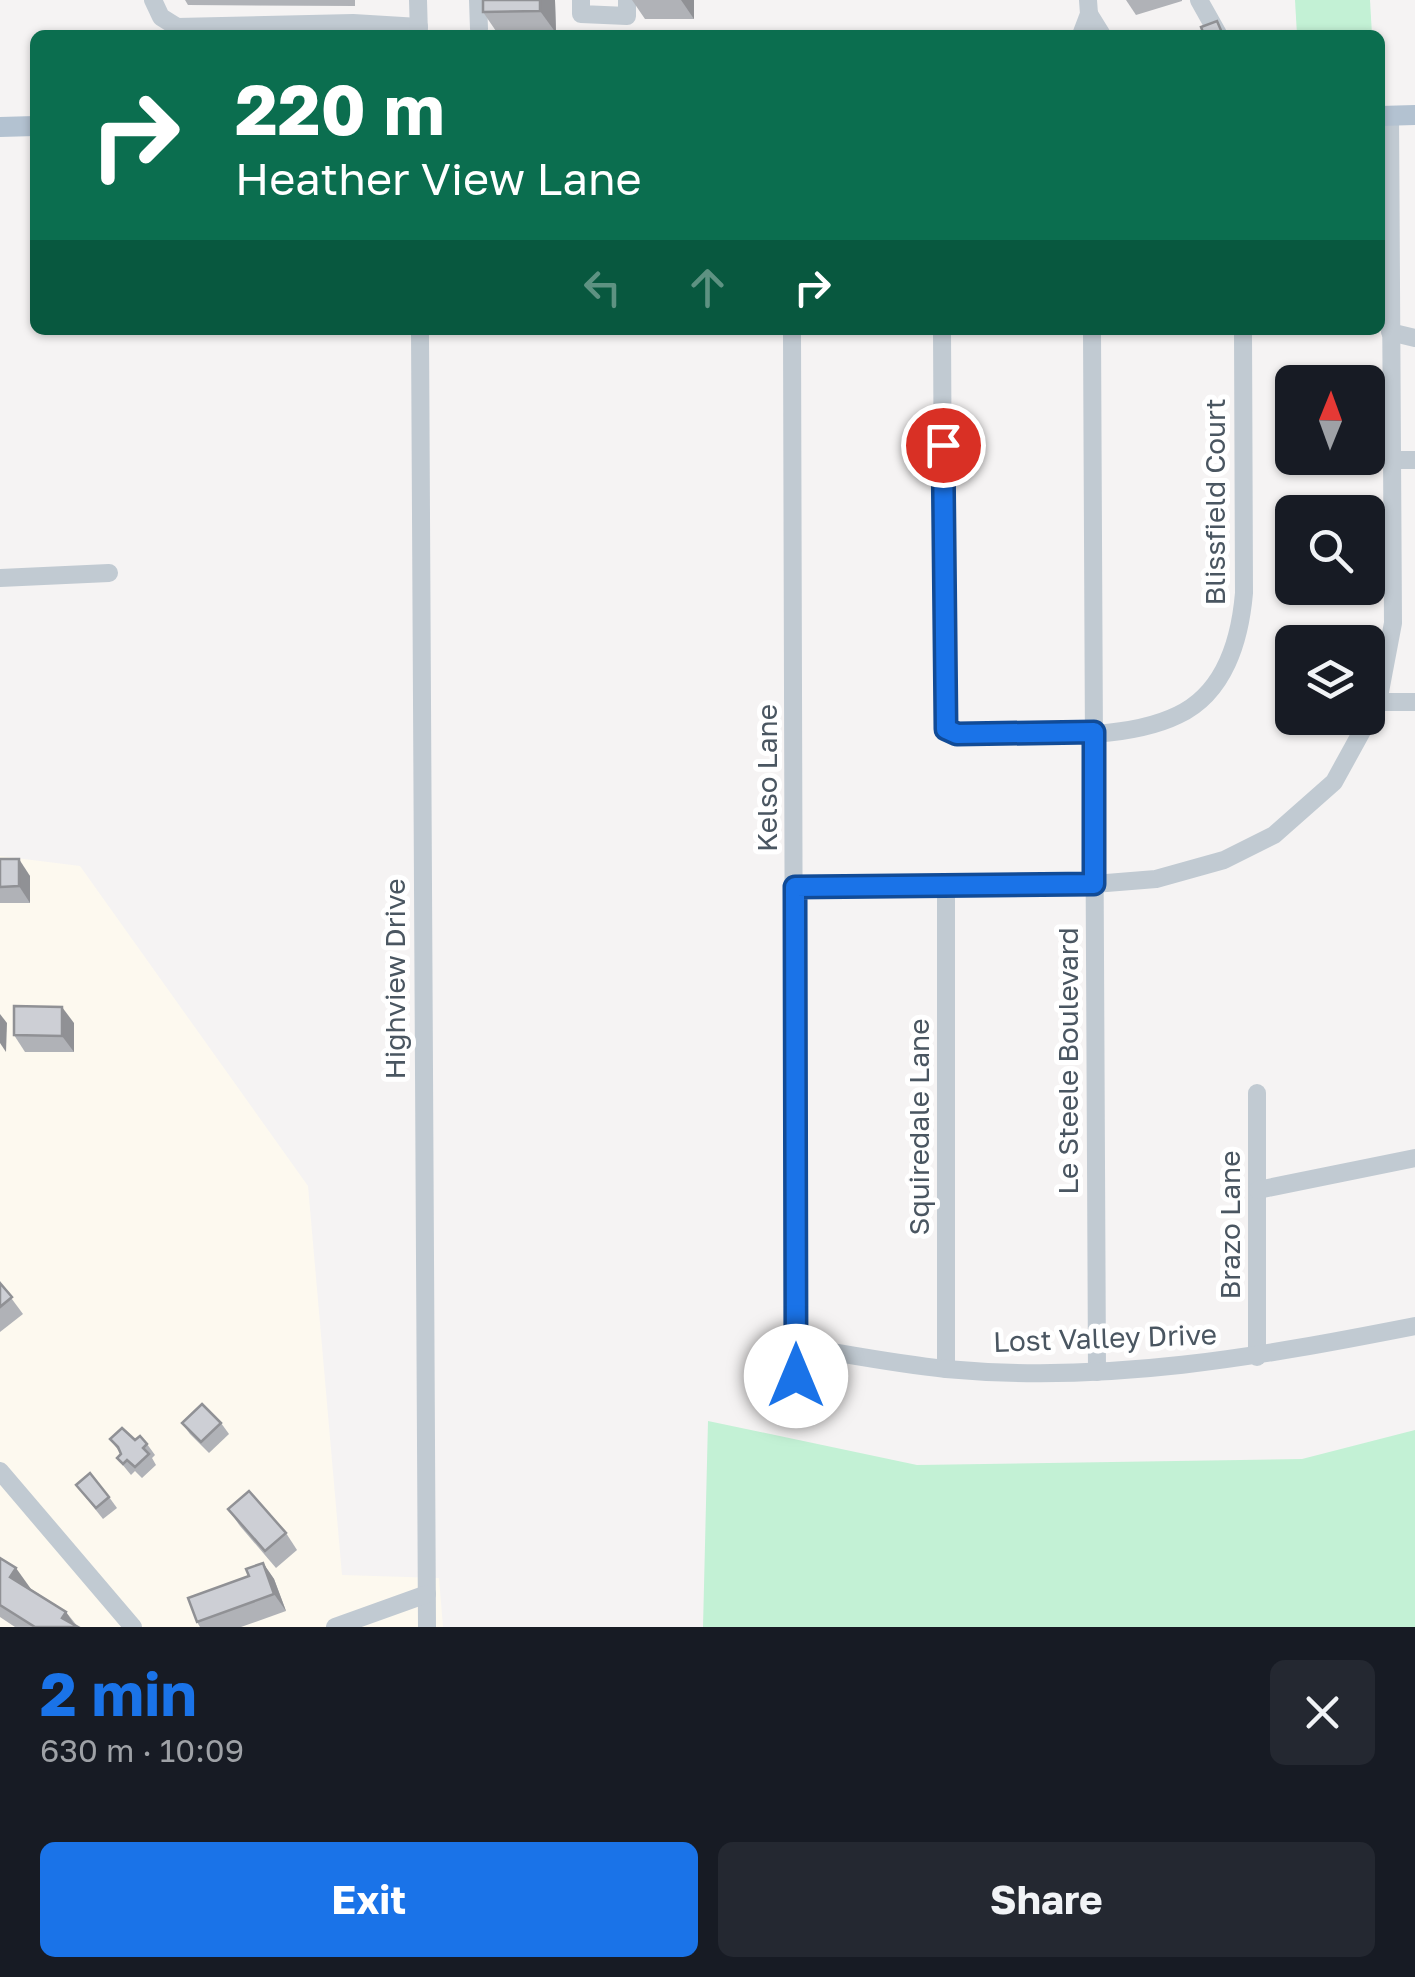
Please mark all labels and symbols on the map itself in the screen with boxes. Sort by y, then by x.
north arrow [1275,365,1385,475]
street label: Blissfield Court [1198,398,1231,606]
pin [901,403,986,488]
street label: Kelso Lane [750,704,783,852]
street label: Highview Drive [378,879,411,1079]
street label: Le Steele Boulevard [1051,927,1084,1195]
street label: Squiredale Lane [902,1019,935,1235]
street label: Brazo Lane [1213,1151,1246,1299]
street label: Lost Valley Drive [993,1317,1217,1358]
position arrow [744,1324,848,1428]

